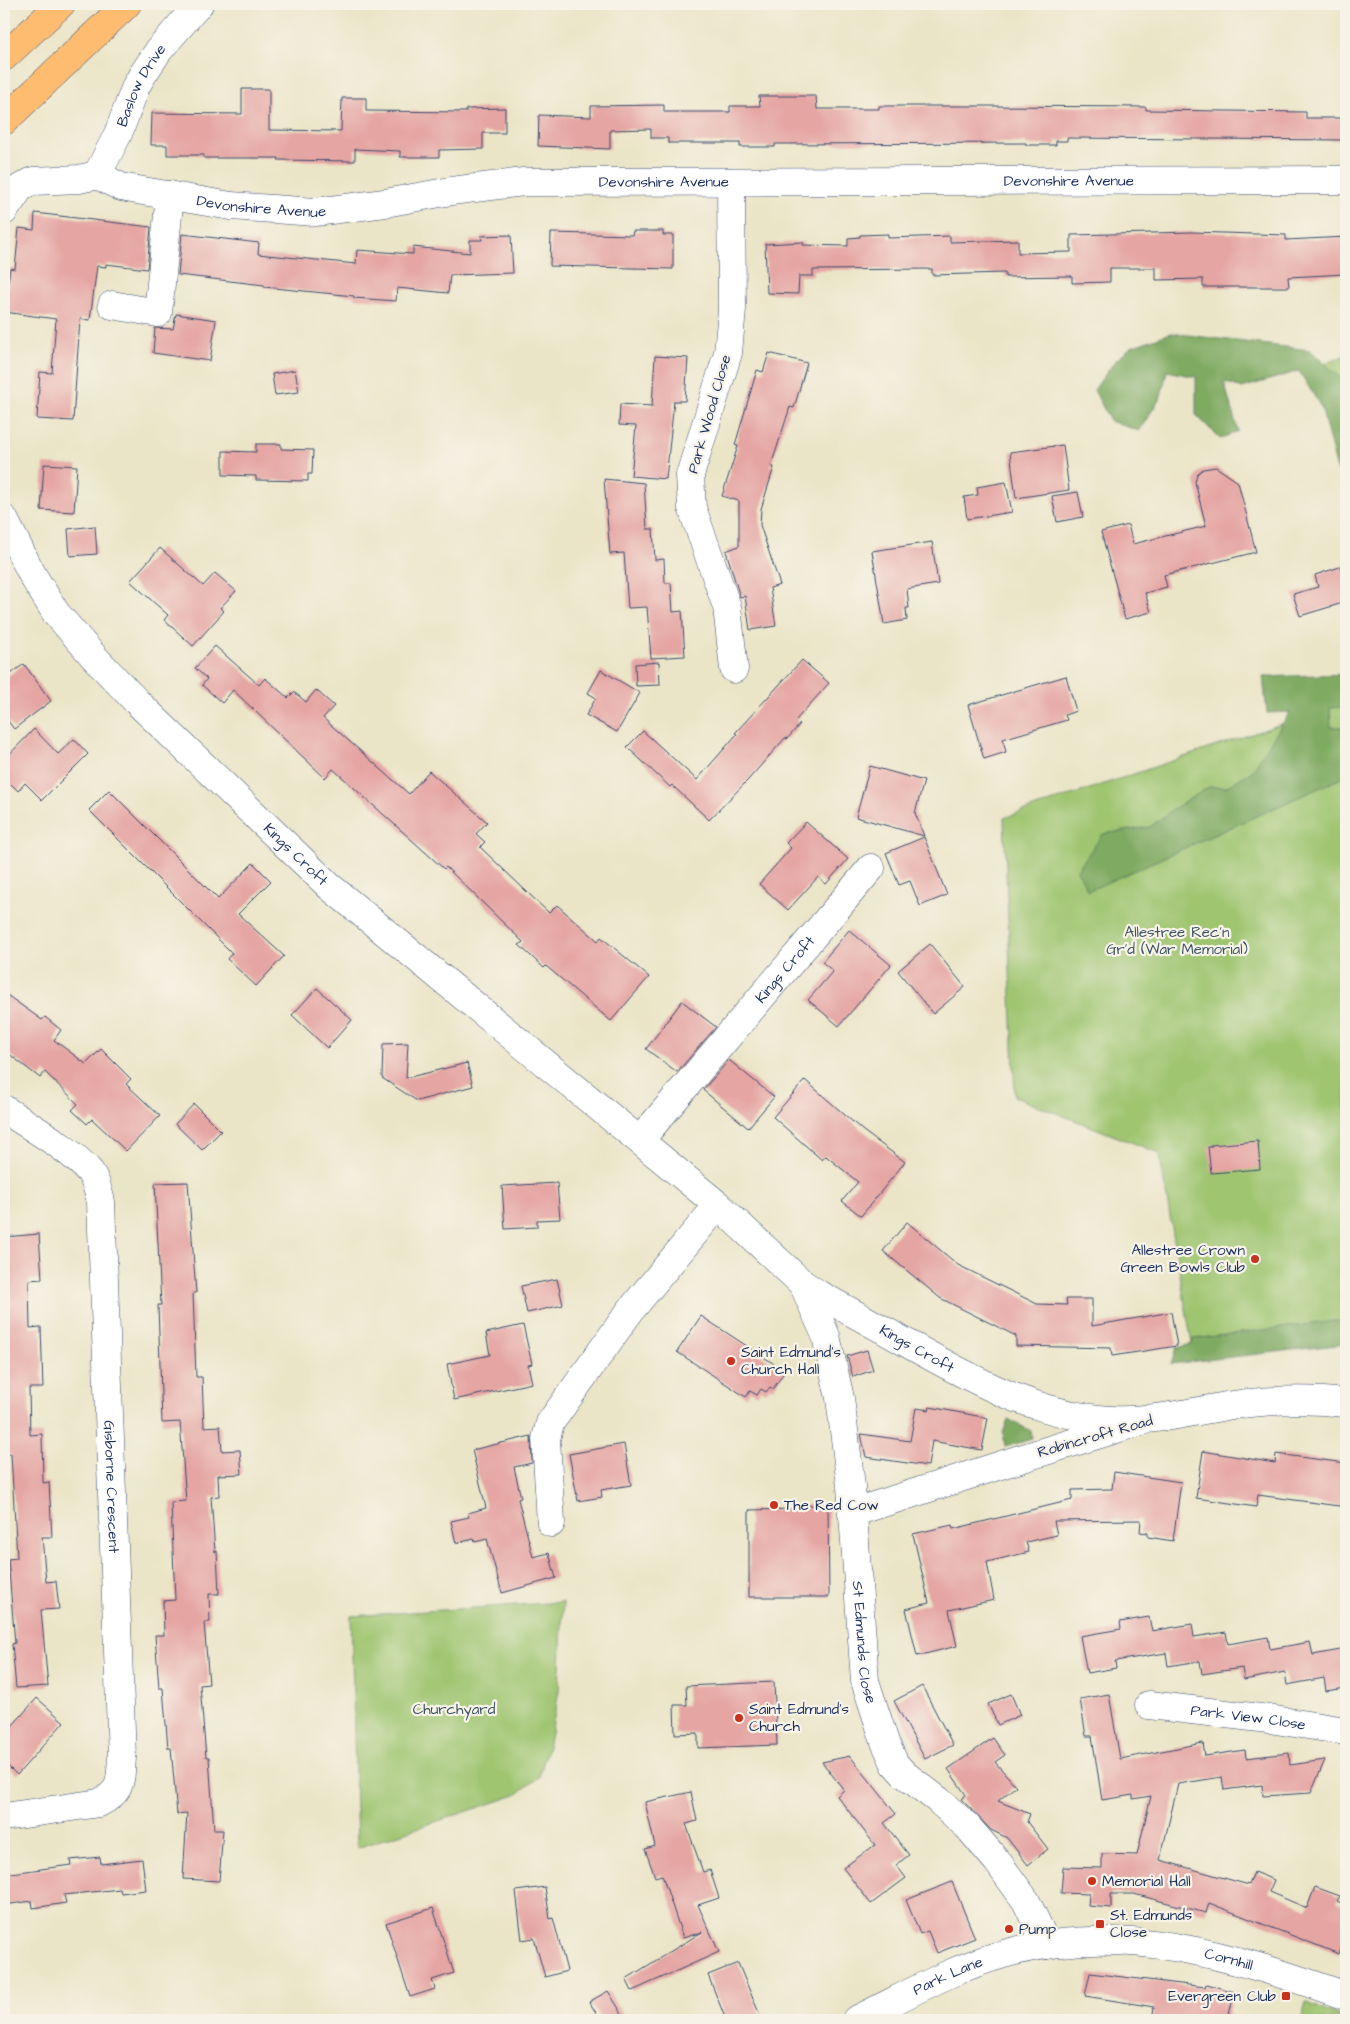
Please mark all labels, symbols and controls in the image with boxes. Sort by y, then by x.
street label: Baslow Drive [112,39,171,130]
street label: Devonshire Avenue [1004,171,1134,192]
street label: Devonshire Avenue [599,172,729,193]
street label: Devonshire Avenue [195,190,327,223]
street label: Park Wood Close [683,352,736,476]
street label: Kings Croft [259,819,333,891]
park label: Allestree Rec'n Gr'd (War Memorial) [1106,922,1248,960]
street label: Kings Croft [751,931,820,1008]
place label: Allestree Crown Green Bowls Club [1120,1240,1246,1278]
marker: Allestree Crown Green Bowls Club [1249,1253,1261,1265]
street label: Kings Croft [876,1320,958,1378]
place label: Saint Edmund's Church Hall [741,1342,842,1380]
marker: Saint Edmund's Church Hall [725,1355,737,1367]
street label: Robincroft Road [1035,1410,1156,1463]
street label: Gisborne Crescent [98,1420,124,1553]
place label: The Red Cow [784,1495,879,1516]
marker: The Red Cow [768,1499,780,1511]
street label: St Edmunds Close [847,1580,882,1706]
park label: Churchyard [413,1699,496,1721]
place label: Saint Edmund's Church [749,1699,850,1737]
street label: Park View Close [1190,1700,1307,1736]
marker: Saint Edmund's Church [733,1712,745,1724]
place label: Memorial Hall [1102,1871,1191,1892]
marker: Memorial Hall [1086,1875,1098,1887]
place label: St. Edmunds Close [1110,1905,1193,1943]
marker: St. Edmunds Close [1094,1918,1106,1930]
place label: Pump [1019,1919,1056,1940]
marker: Pump [1003,1923,1015,1935]
street label: Cornhill [1202,1943,1255,1976]
street label: Park Lane [909,1951,986,2001]
place label: Evergreen Club [1168,1986,1277,2008]
marker: Evergreen Club [1280,1990,1292,2002]

